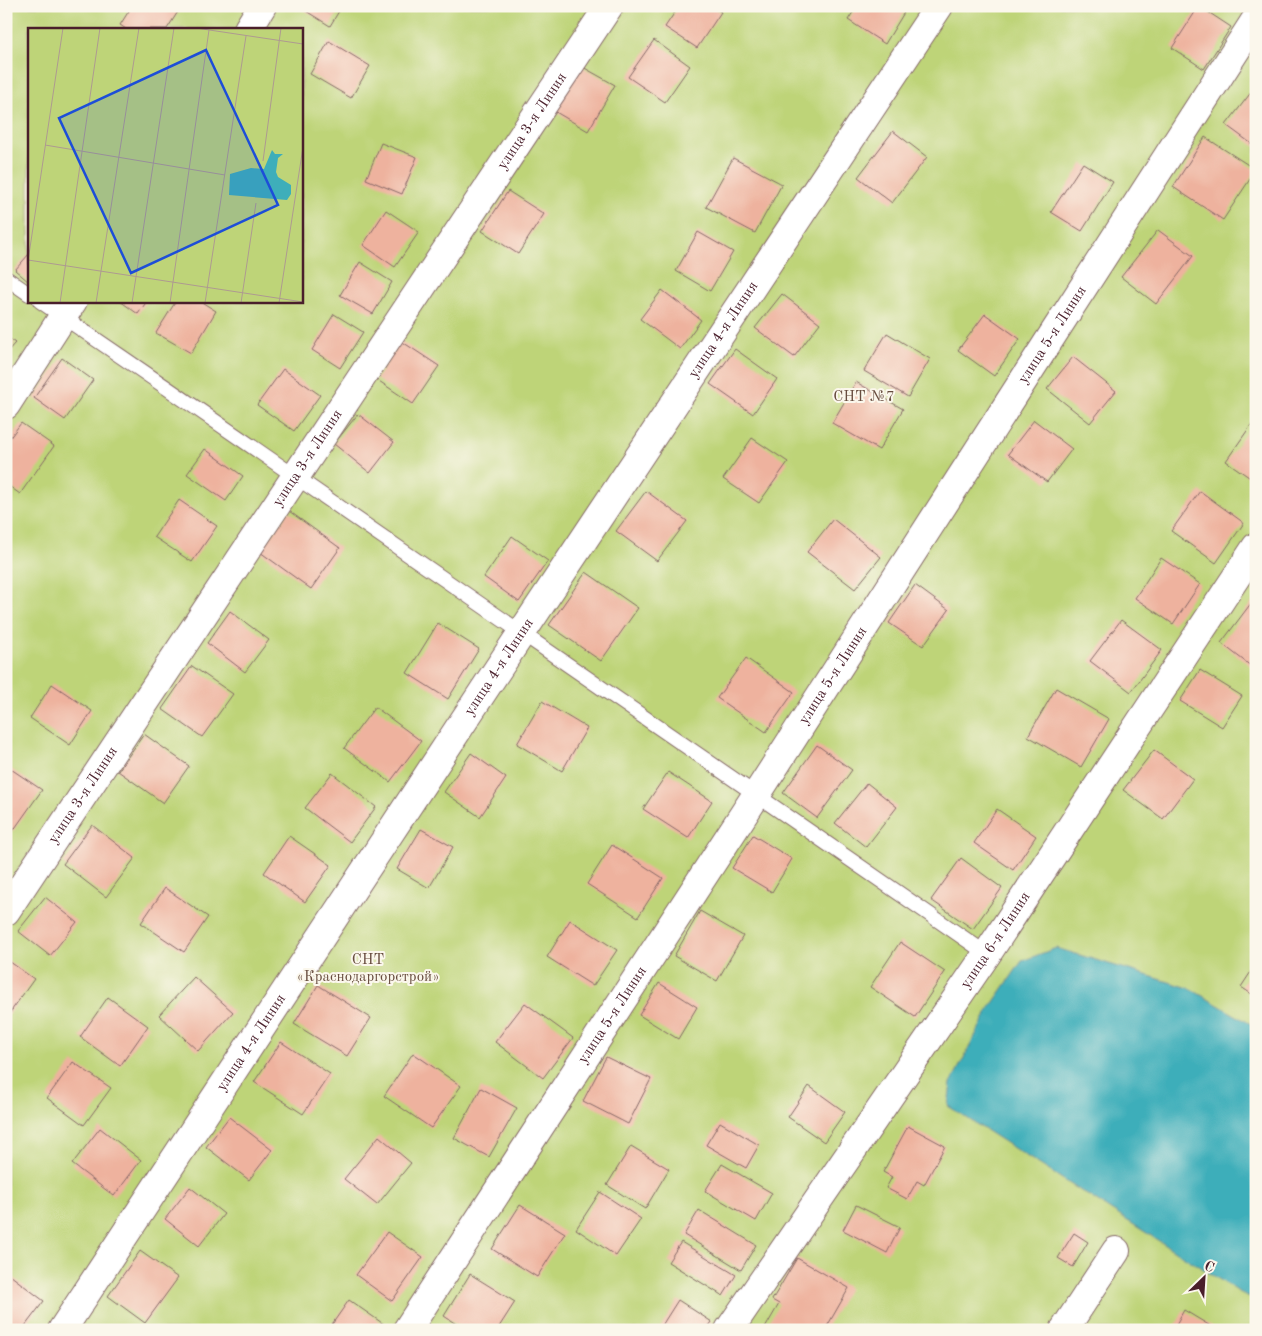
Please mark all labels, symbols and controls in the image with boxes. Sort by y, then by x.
inset map [28,28,302,302]
street label: улица 3-я Линия [495,70,570,172]
street label: улица 4-я Линия [686,279,761,381]
street label: улица 5-я Линия [1016,283,1089,387]
park label: СНТ №7 [833,390,895,405]
street label: улица 3-я Линия [270,407,345,509]
street label: улица 4-я Линия [462,616,537,718]
street label: улица 5-я Линия [796,624,870,727]
street label: улица 3-я Линия [46,744,121,846]
street label: улица 6-я Линия [958,889,1033,992]
park label: СНТ «Краснодаргорстрой» [297,953,439,985]
street label: улица 5-я Линия [575,964,650,1066]
street label: улица 4-я Линия [214,991,289,1094]
north arrow [1180,1254,1230,1304]
text: С [1202,1259,1216,1275]

